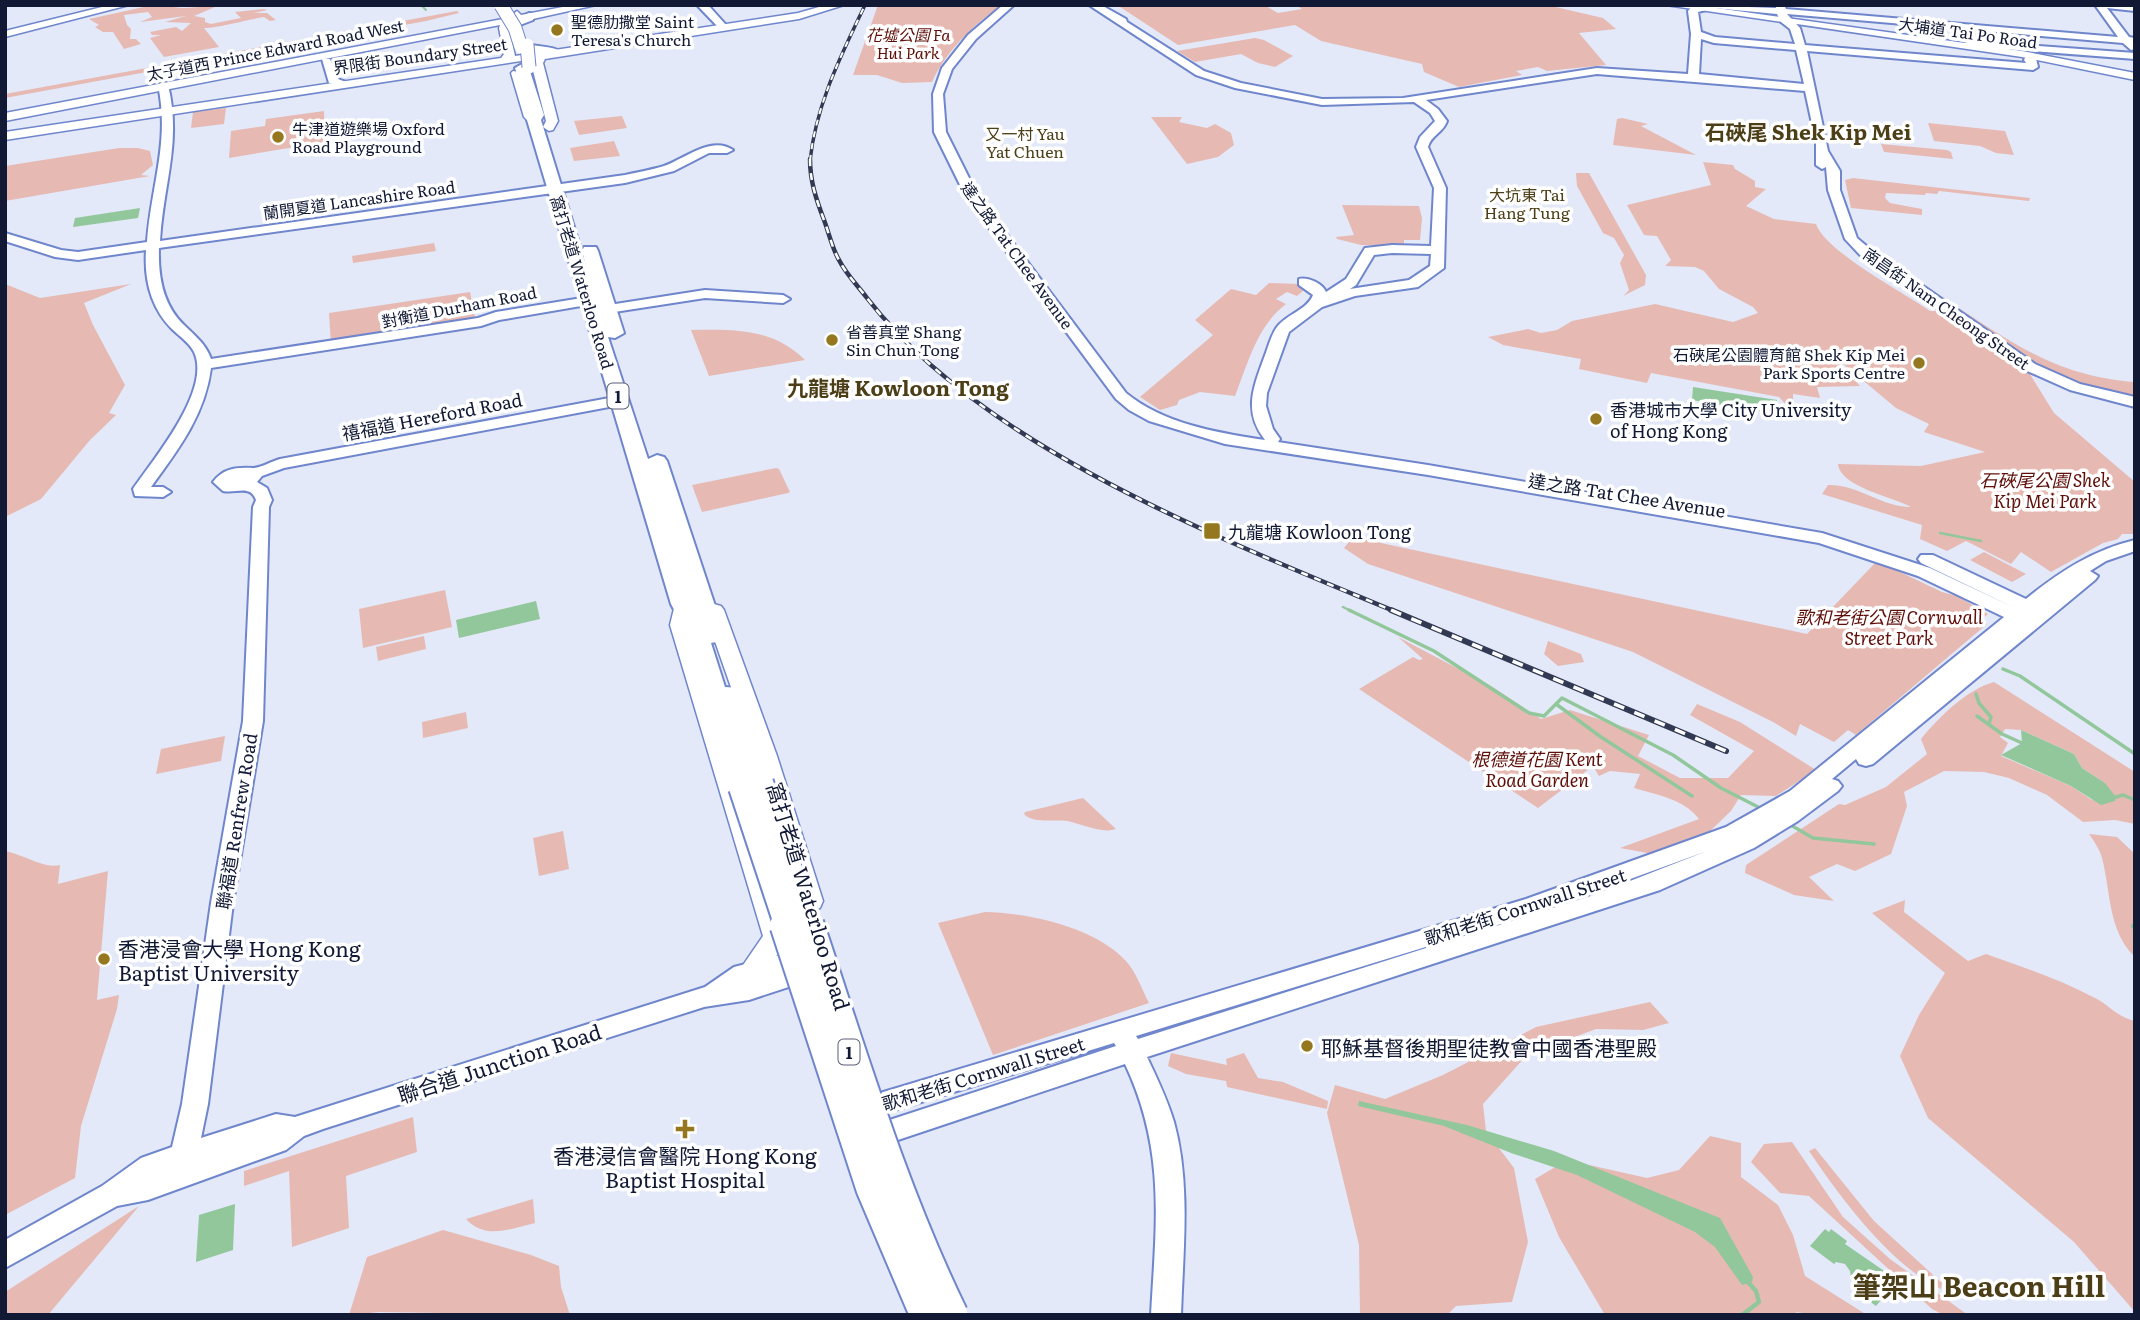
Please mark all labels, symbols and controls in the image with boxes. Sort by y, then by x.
place label: 聖德肋撒堂 Saint Teresa's Church [571,9,695,51]
street label: 大埔道 Tai Po Road [1897,10,2039,54]
street label: 太子道西 Prince Edward Road West [144,12,406,86]
marker: 聖德肋撒堂 Saint Teresa's Church [549,22,565,38]
park label: 花墟公園 Fa Hui Park [866,22,951,64]
street label: 界限街 Boundary Street [331,31,509,79]
district label: 石硤尾 Shek Kip Mei [1705,115,1912,146]
place label: 牛津道遊樂場 Oxford Road Playground [292,116,445,158]
district label: 又一村 Yau Yat Chuen [985,121,1065,163]
marker: 牛津道遊樂場 Oxford Road Playground [270,129,286,145]
street label: 蘭開夏道 Lancashire Road [261,174,457,224]
street label: 達之路 Tat Chee Avenue [956,176,1080,334]
district label: 大坑東 Tai Hang Tung [1484,182,1570,224]
street label: 窩打老道 Waterloo Road [545,192,621,372]
street label: 南昌街 Nam Cheong Street [1859,241,2036,375]
street label: 對衡道 Durham Road [379,279,539,333]
place label: 省善真堂 Shang Sin Chun Tong [846,319,961,361]
marker: 省善真堂 Shang Sin Chun Tong [824,332,840,348]
place label: 石硤尾公園體育館 Shek Kip Mei Park Sports Centre [1673,342,1905,384]
marker: 石硤尾公園體育館 Shek Kip Mei Park Sports Centre [1911,355,1927,371]
district label: 九龍塘 Kowloon Tong [787,371,1009,402]
road number: 1 [608,384,628,408]
street label: 禧福道 Hereford Road [340,385,524,447]
place label: 香港城市大學 City University of Hong Kong [1610,396,1852,444]
marker: 香港城市大學 City University of Hong Kong [1588,411,1604,427]
street label: 達之路 Tat Chee Avenue [1526,466,1728,524]
park label: 石硤尾公園 Shek Kip Mei Park [1979,466,2111,514]
place label: 九龍塘 Kowloon Tong [1228,518,1412,545]
marker: 九龍塘 Kowloon Tong [1202,521,1222,541]
park label: 歌和老街公園 Cornwall Street Park [1795,603,1984,651]
street label: 聯福道 Renfrew Road [209,731,263,911]
park label: 根德道花園 Kent Road Garden [1471,745,1603,793]
street label: 窩打老道 Waterloo Road [761,778,859,1014]
street label: 歌和老街 Cornwall Street [1421,860,1630,951]
place label: 香港浸會大學 Hong Kong Baptist University [118,932,361,987]
marker: 香港浸會大學 Hong Kong Baptist University [96,951,112,967]
street label: 聯合道 Junction Road [393,1014,605,1110]
street label: 歌和老街 Cornwall Street [878,1029,1088,1117]
place label: 耶穌基督後期聖徒教會中國香港聖殿 [1321,1031,1657,1062]
marker: 耶穌基督後期聖徒教會中國香港聖殿 [1299,1038,1315,1054]
road number: 1 [838,1040,860,1064]
marker: 香港浸信會醫院 Hong Kong Baptist Hospital [675,1119,695,1139]
place label: 香港浸信會醫院 Hong Kong Baptist Hospital [553,1139,817,1194]
district label: 筆架山 Beacon Hill [1853,1264,2105,1306]

